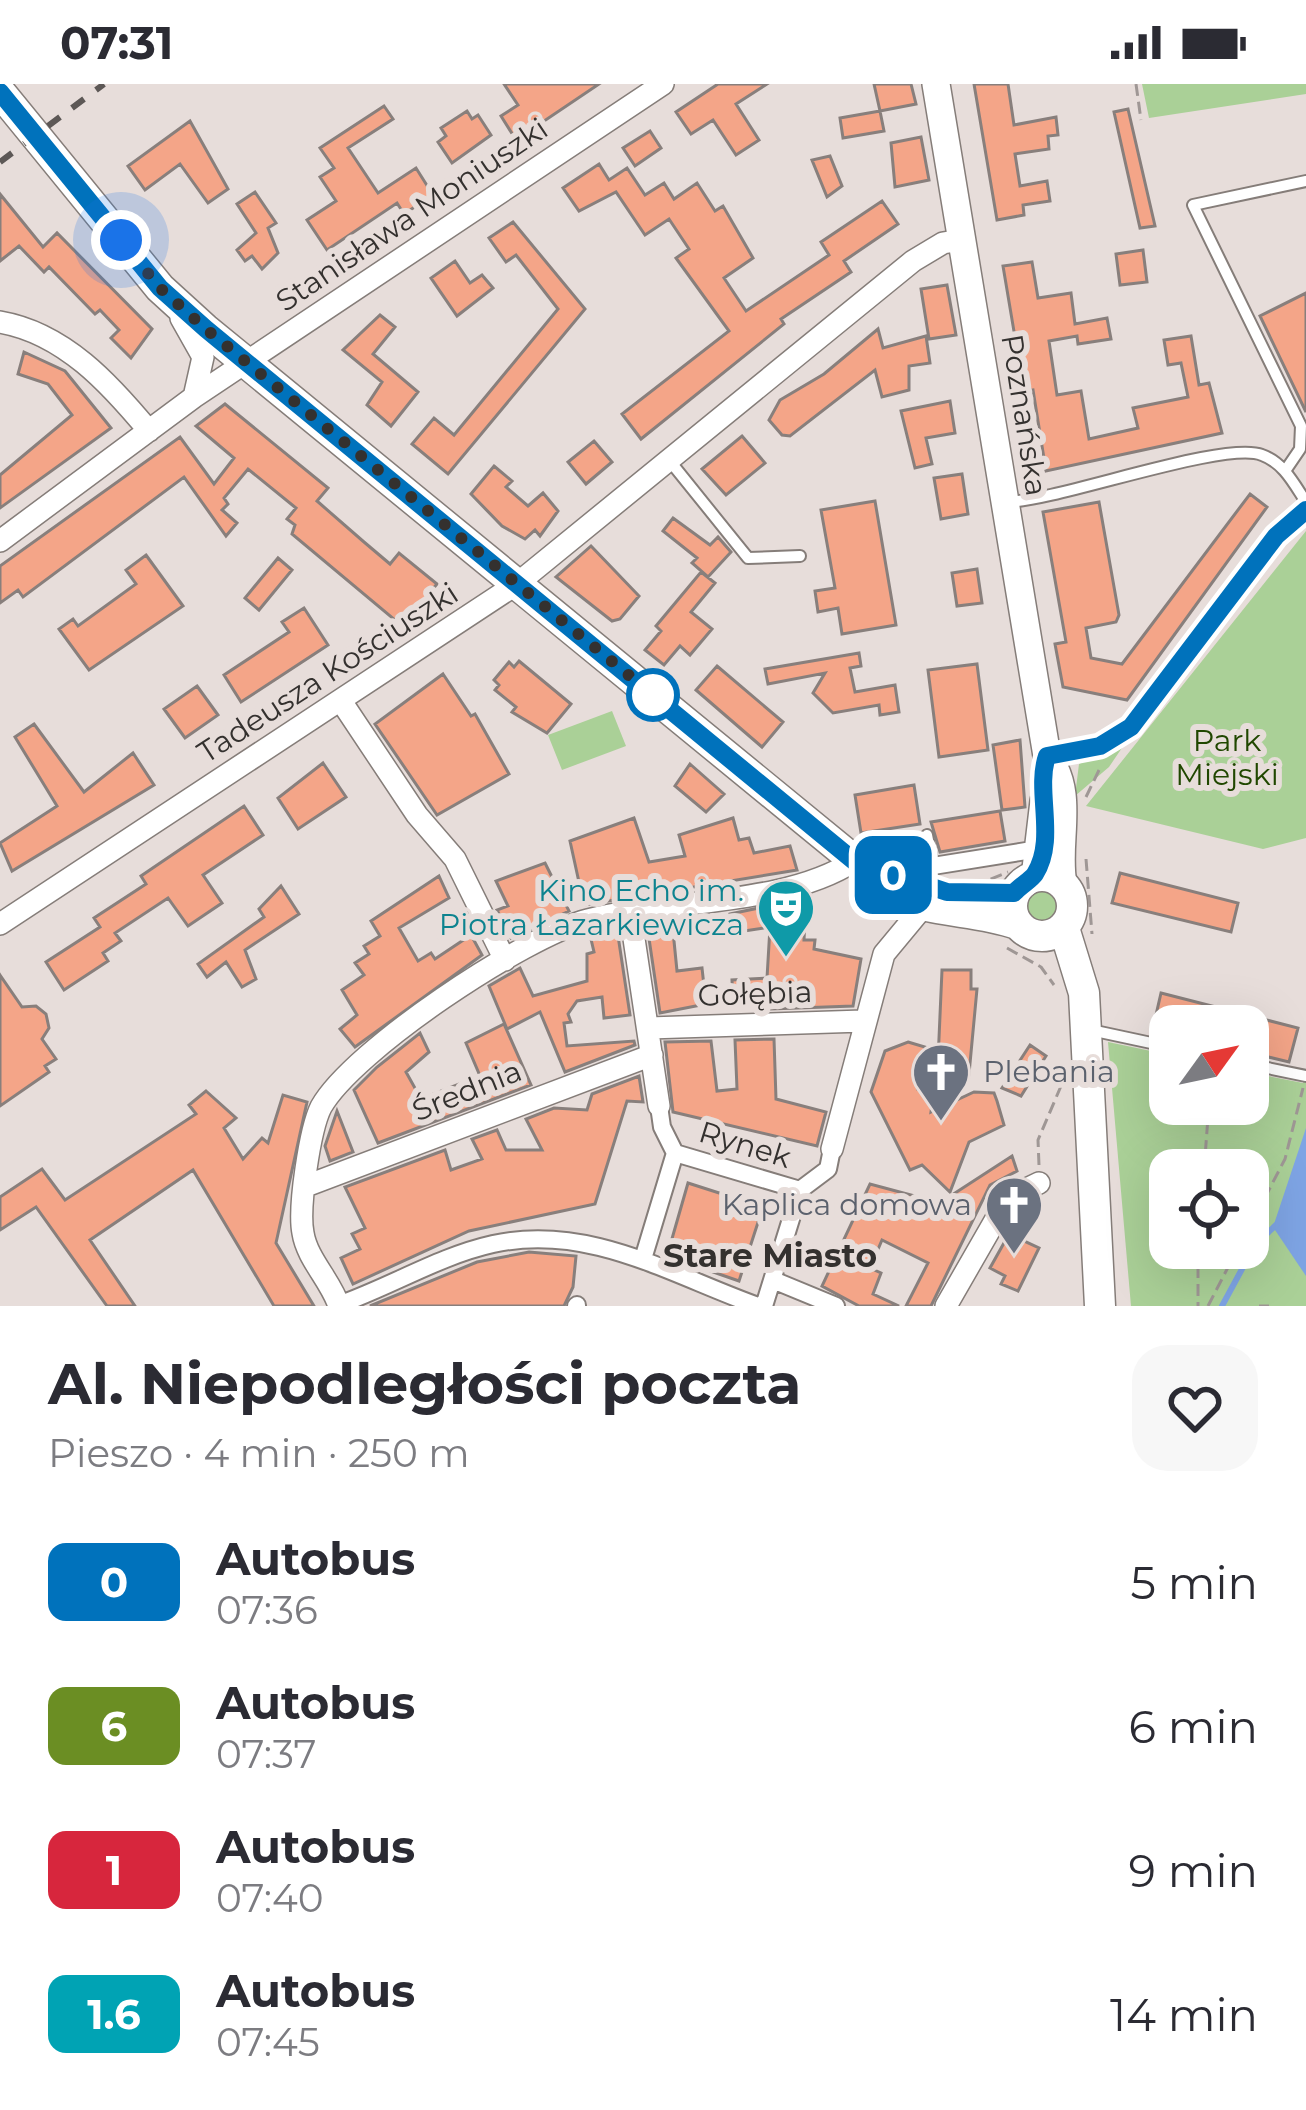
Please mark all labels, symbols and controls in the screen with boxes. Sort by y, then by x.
text: 07:31 [60,15,173,70]
street label: Stanisława Moniuszki [269,110,555,319]
your location [91,210,151,270]
street label: Poznańska [993,331,1056,498]
street label: Tadeusza Kościuszki [191,575,465,771]
unlabelled marker [628,670,678,720]
park label: Park Miejski [1175,722,1279,793]
line badge: 0 [854,836,932,914]
text: 0 [879,849,907,901]
place label: Kino Echo im. Piotra Łazarkiewicza [439,872,744,943]
theatre icon: Kino Echo im. Piotra Łazarkiewicza [755,877,817,959]
street label: Gołębia [697,973,813,1014]
north arrow [1149,1005,1269,1125]
map controls [1149,1005,1269,1269]
church icon: Plebania [910,1041,972,1123]
street label: Średnia [407,1052,527,1129]
place label: Plebania [983,1053,1115,1090]
street label: Rynek [695,1113,796,1176]
button: locate [1149,1149,1269,1269]
church icon: Kaplica domowa [983,1174,1045,1256]
place label: Kaplica domowa [722,1186,972,1223]
district label: Stare Miasto [663,1235,877,1275]
button: heart [1132,1345,1258,1471]
text: Al. Niepodległości poczta [48,1349,801,1418]
text: Pieszo · 4 min · 250 m [48,1429,470,1477]
text: Autobus [216,1531,415,1586]
text: 5 min [1130,1555,1258,1610]
text: 0 [100,1556,128,1608]
text: 07:36 [216,1586,318,1634]
text: Autobus [216,1675,415,1730]
text: 6 min [1129,1699,1258,1754]
text: 6 [101,1700,127,1752]
text: 07:37 [216,1730,316,1778]
text: Autobus [216,1819,415,1874]
text: 9 min [1129,1843,1258,1898]
text: 1 [106,1844,122,1896]
text: 07:40 [216,1874,324,1922]
text: Autobus [216,1963,415,2018]
text: 14 min [1110,1987,1258,2042]
text: 1.6 [87,1988,141,2040]
text: 07:45 [216,2018,320,2066]

